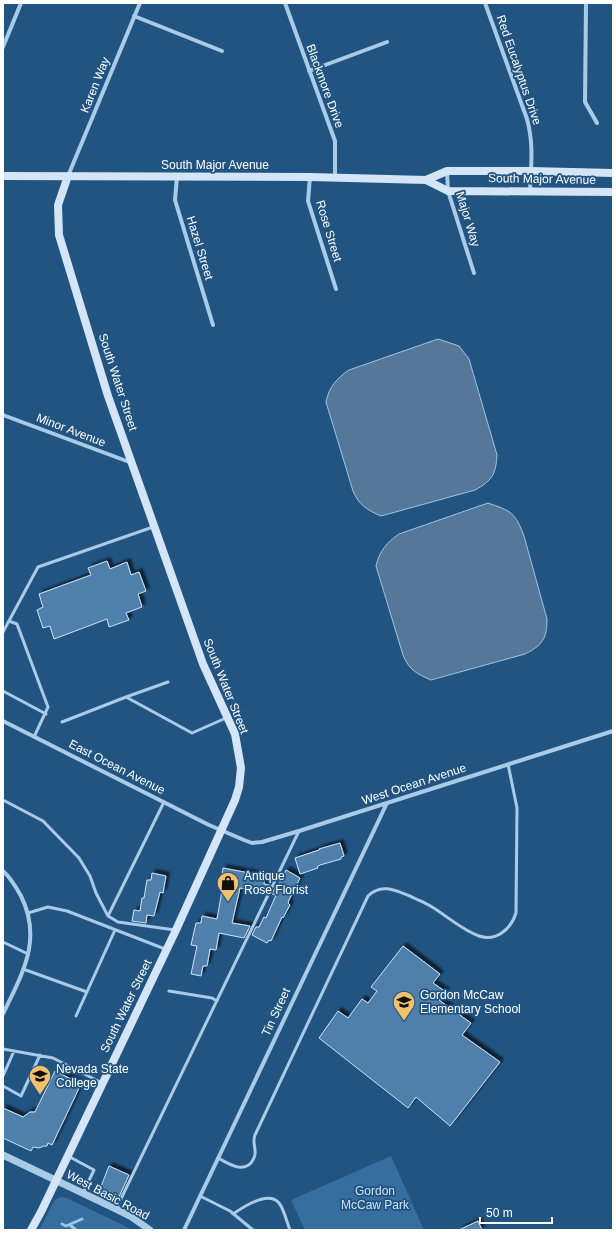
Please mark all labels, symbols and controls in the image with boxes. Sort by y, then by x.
street label: Red Eucalyptus Drive [494,13,545,127]
street label: Blackmore Drive [303,42,347,130]
street label: Karen Way [77,55,113,115]
street label: South Major Avenue [161,158,269,172]
street label: South Major Avenue [488,171,596,187]
street label: Major Way [453,190,483,248]
street label: Rose Street [313,199,345,264]
street label: Hazel Street [184,214,217,282]
street label: South Water Street [96,332,141,433]
street label: Minor Avenue [34,410,108,450]
street label: South Water Street [200,636,252,736]
street label: East Ocean Avenue [67,737,168,797]
street label: West Ocean Avenue [360,760,468,807]
place label: Antique Rose Florist [244,869,309,897]
shop icon: Antique Rose Florist [215,870,241,903]
street label: South Water Street [97,957,155,1055]
street label: Tin Street [259,985,294,1038]
place label: Gordon McCaw Elementary School [420,988,521,1016]
school or university icon: Gordon McCaw Elementary School [391,989,417,1022]
place label: Nevada State College [56,1062,129,1090]
school or university icon: Nevada State College [27,1063,53,1096]
street label: West Basic Road [64,1167,152,1223]
park label: Gordon McCaw Park [341,1184,410,1212]
scale bar [480,1199,552,1225]
text: 50 m [486,1206,513,1220]

